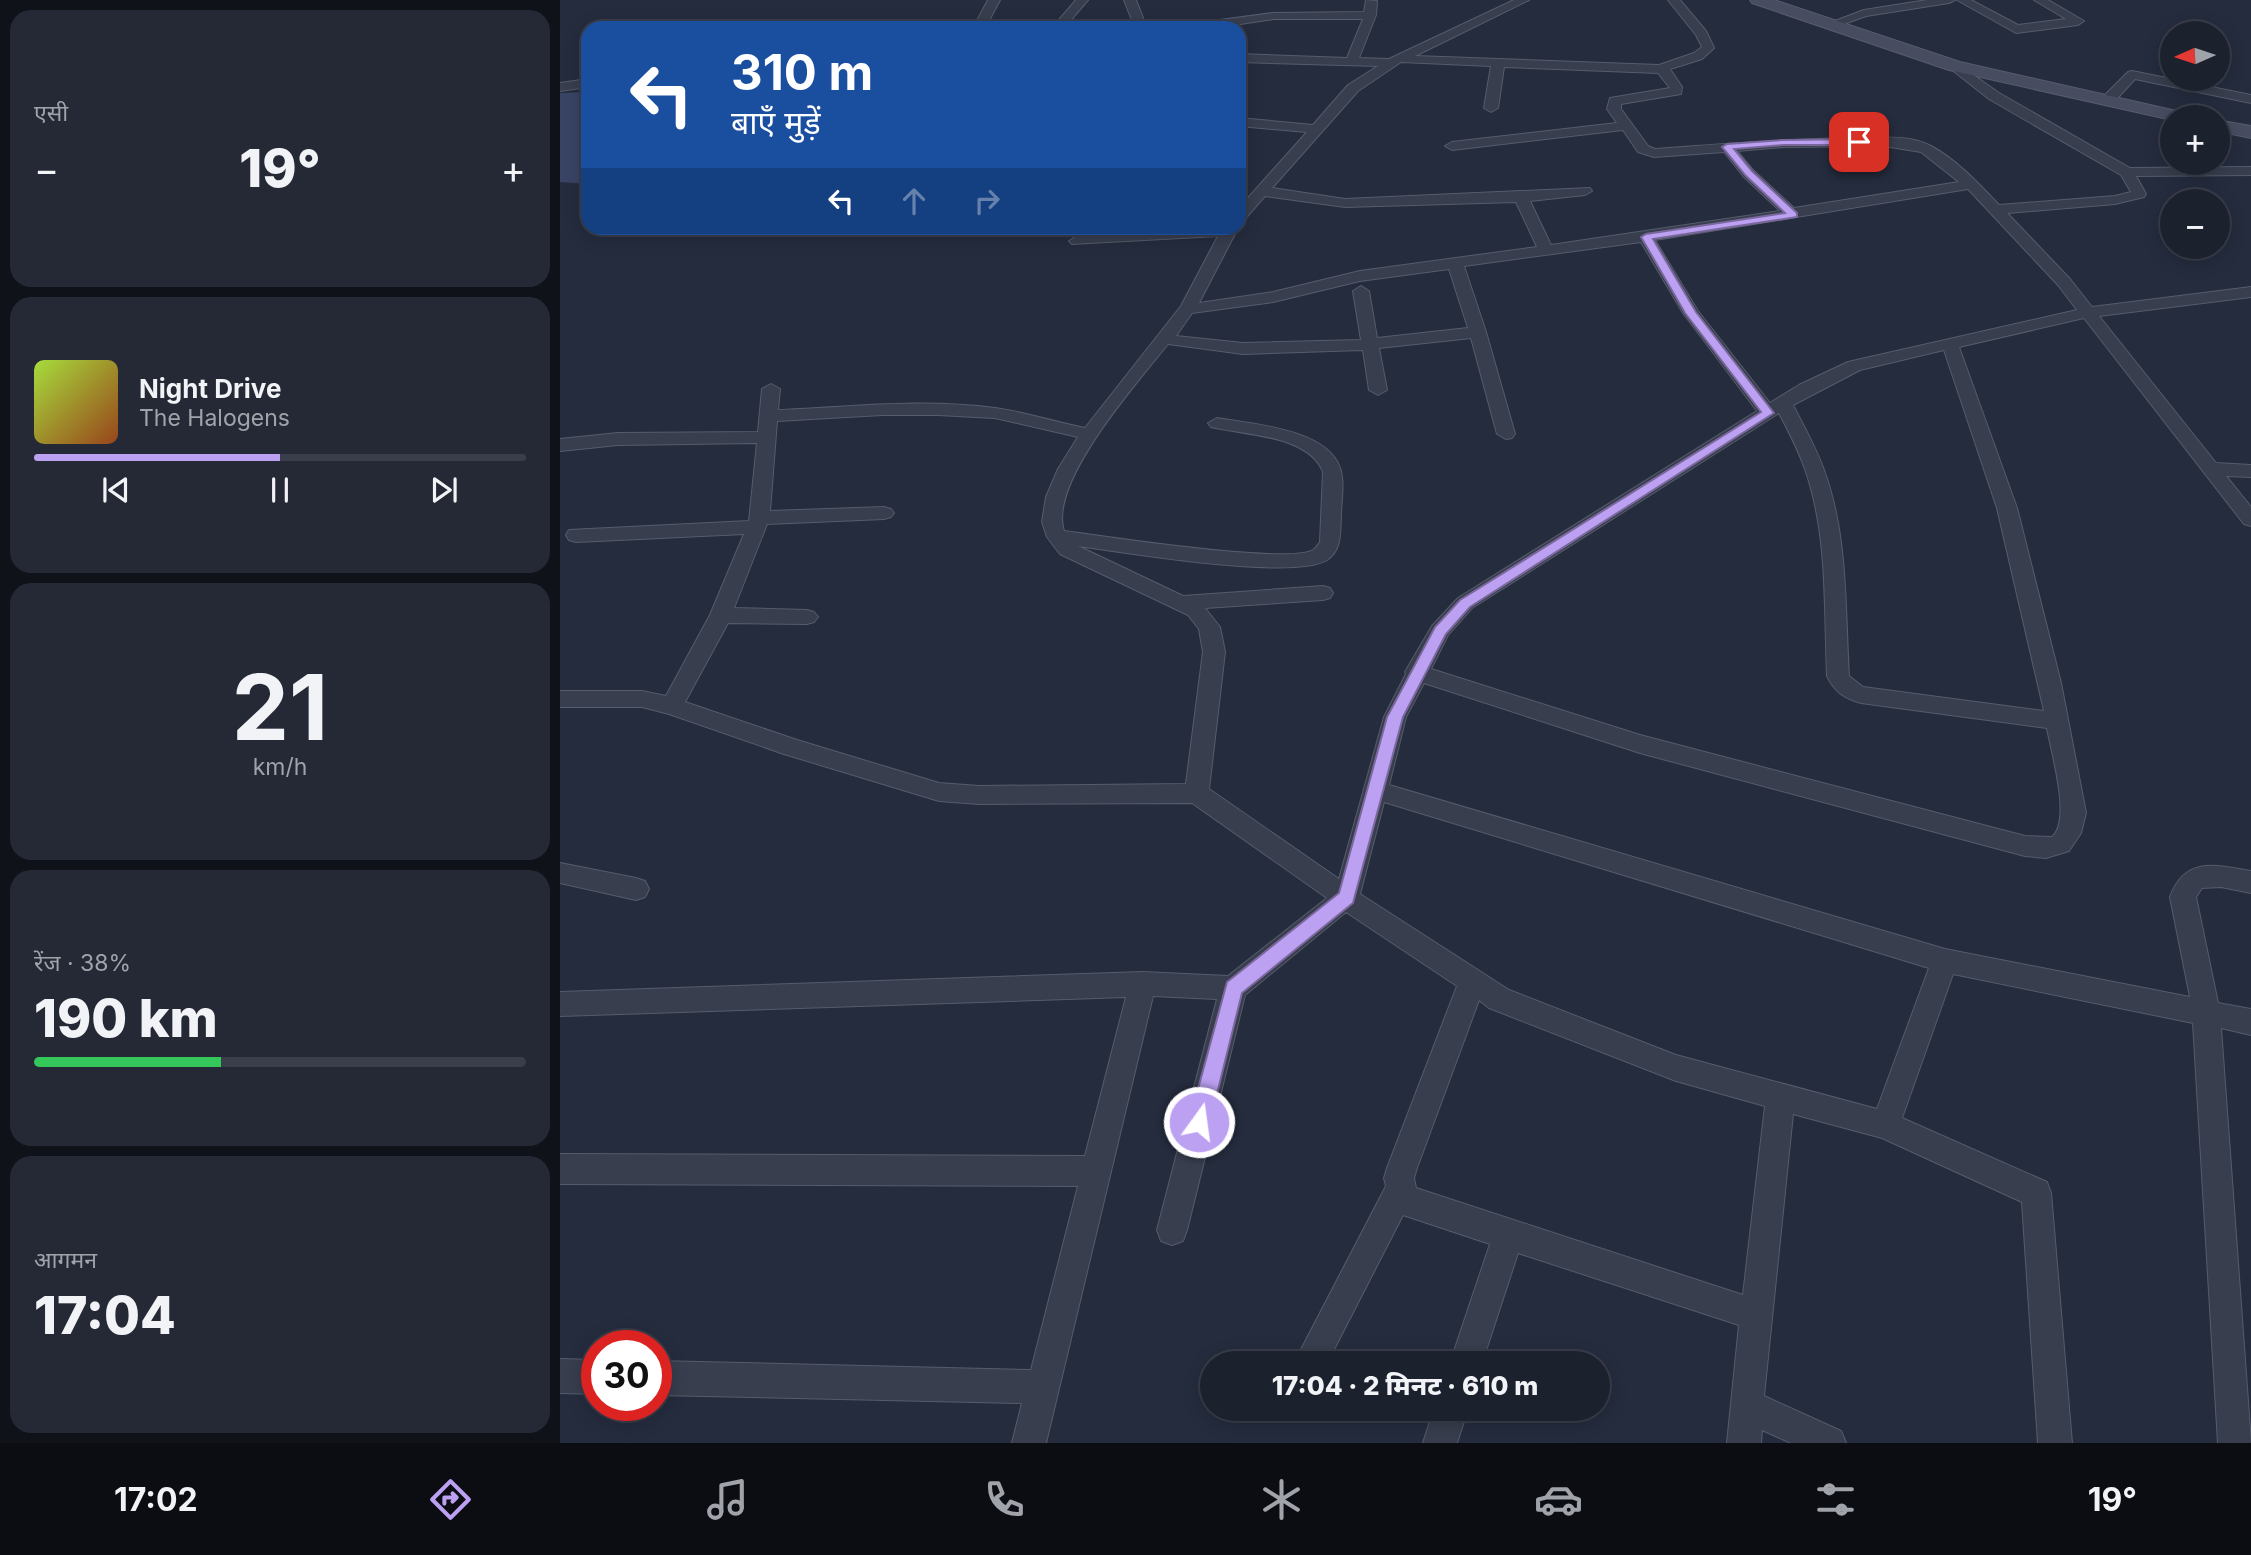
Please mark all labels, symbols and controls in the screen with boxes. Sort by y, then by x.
north arrow [2160,21,2230,91]
map controls [2160,21,2230,259]
text: 310 m [731,43,873,102]
icon: left [616,49,707,140]
text: एसी [34,99,68,127]
text: बाएँ मुड़ें [731,103,821,142]
button: + [2160,105,2230,175]
pin [1829,112,1889,172]
icon: arrive [1840,123,1878,161]
text: 19° [239,137,321,200]
text: − [34,146,59,192]
text: + [501,146,526,192]
icon: left [822,182,860,220]
icon: ahead [895,182,933,220]
icon: right [968,182,1006,220]
button: − [2160,189,2230,259]
text: Night Drive [139,373,281,404]
text: The Halogens [139,404,290,432]
icon: previous [97,471,135,509]
icon: pause [261,471,299,509]
icon: next [425,471,463,509]
text: 21 [232,652,328,762]
text: km/h [253,753,307,781]
text: रेंज · 38% [34,949,131,977]
text: 190 km [34,987,218,1050]
position arrow [1162,1085,1236,1159]
text: आगमन [34,1246,97,1274]
text: 17:04 [34,1284,176,1347]
speed limit sign: 30 [581,1330,672,1421]
text: 17:04 · 2 मिनट · 610 m [1272,1370,1538,1401]
icon: directions [426,1475,475,1524]
icon: music [703,1475,752,1524]
icon: phone [980,1475,1029,1524]
icon: climate [1257,1475,1306,1524]
icon: car [1534,1475,1583,1524]
icon: filters [1811,1475,1860,1524]
text: 17:02 [114,1480,198,1519]
text: 19° [2088,1480,2137,1519]

